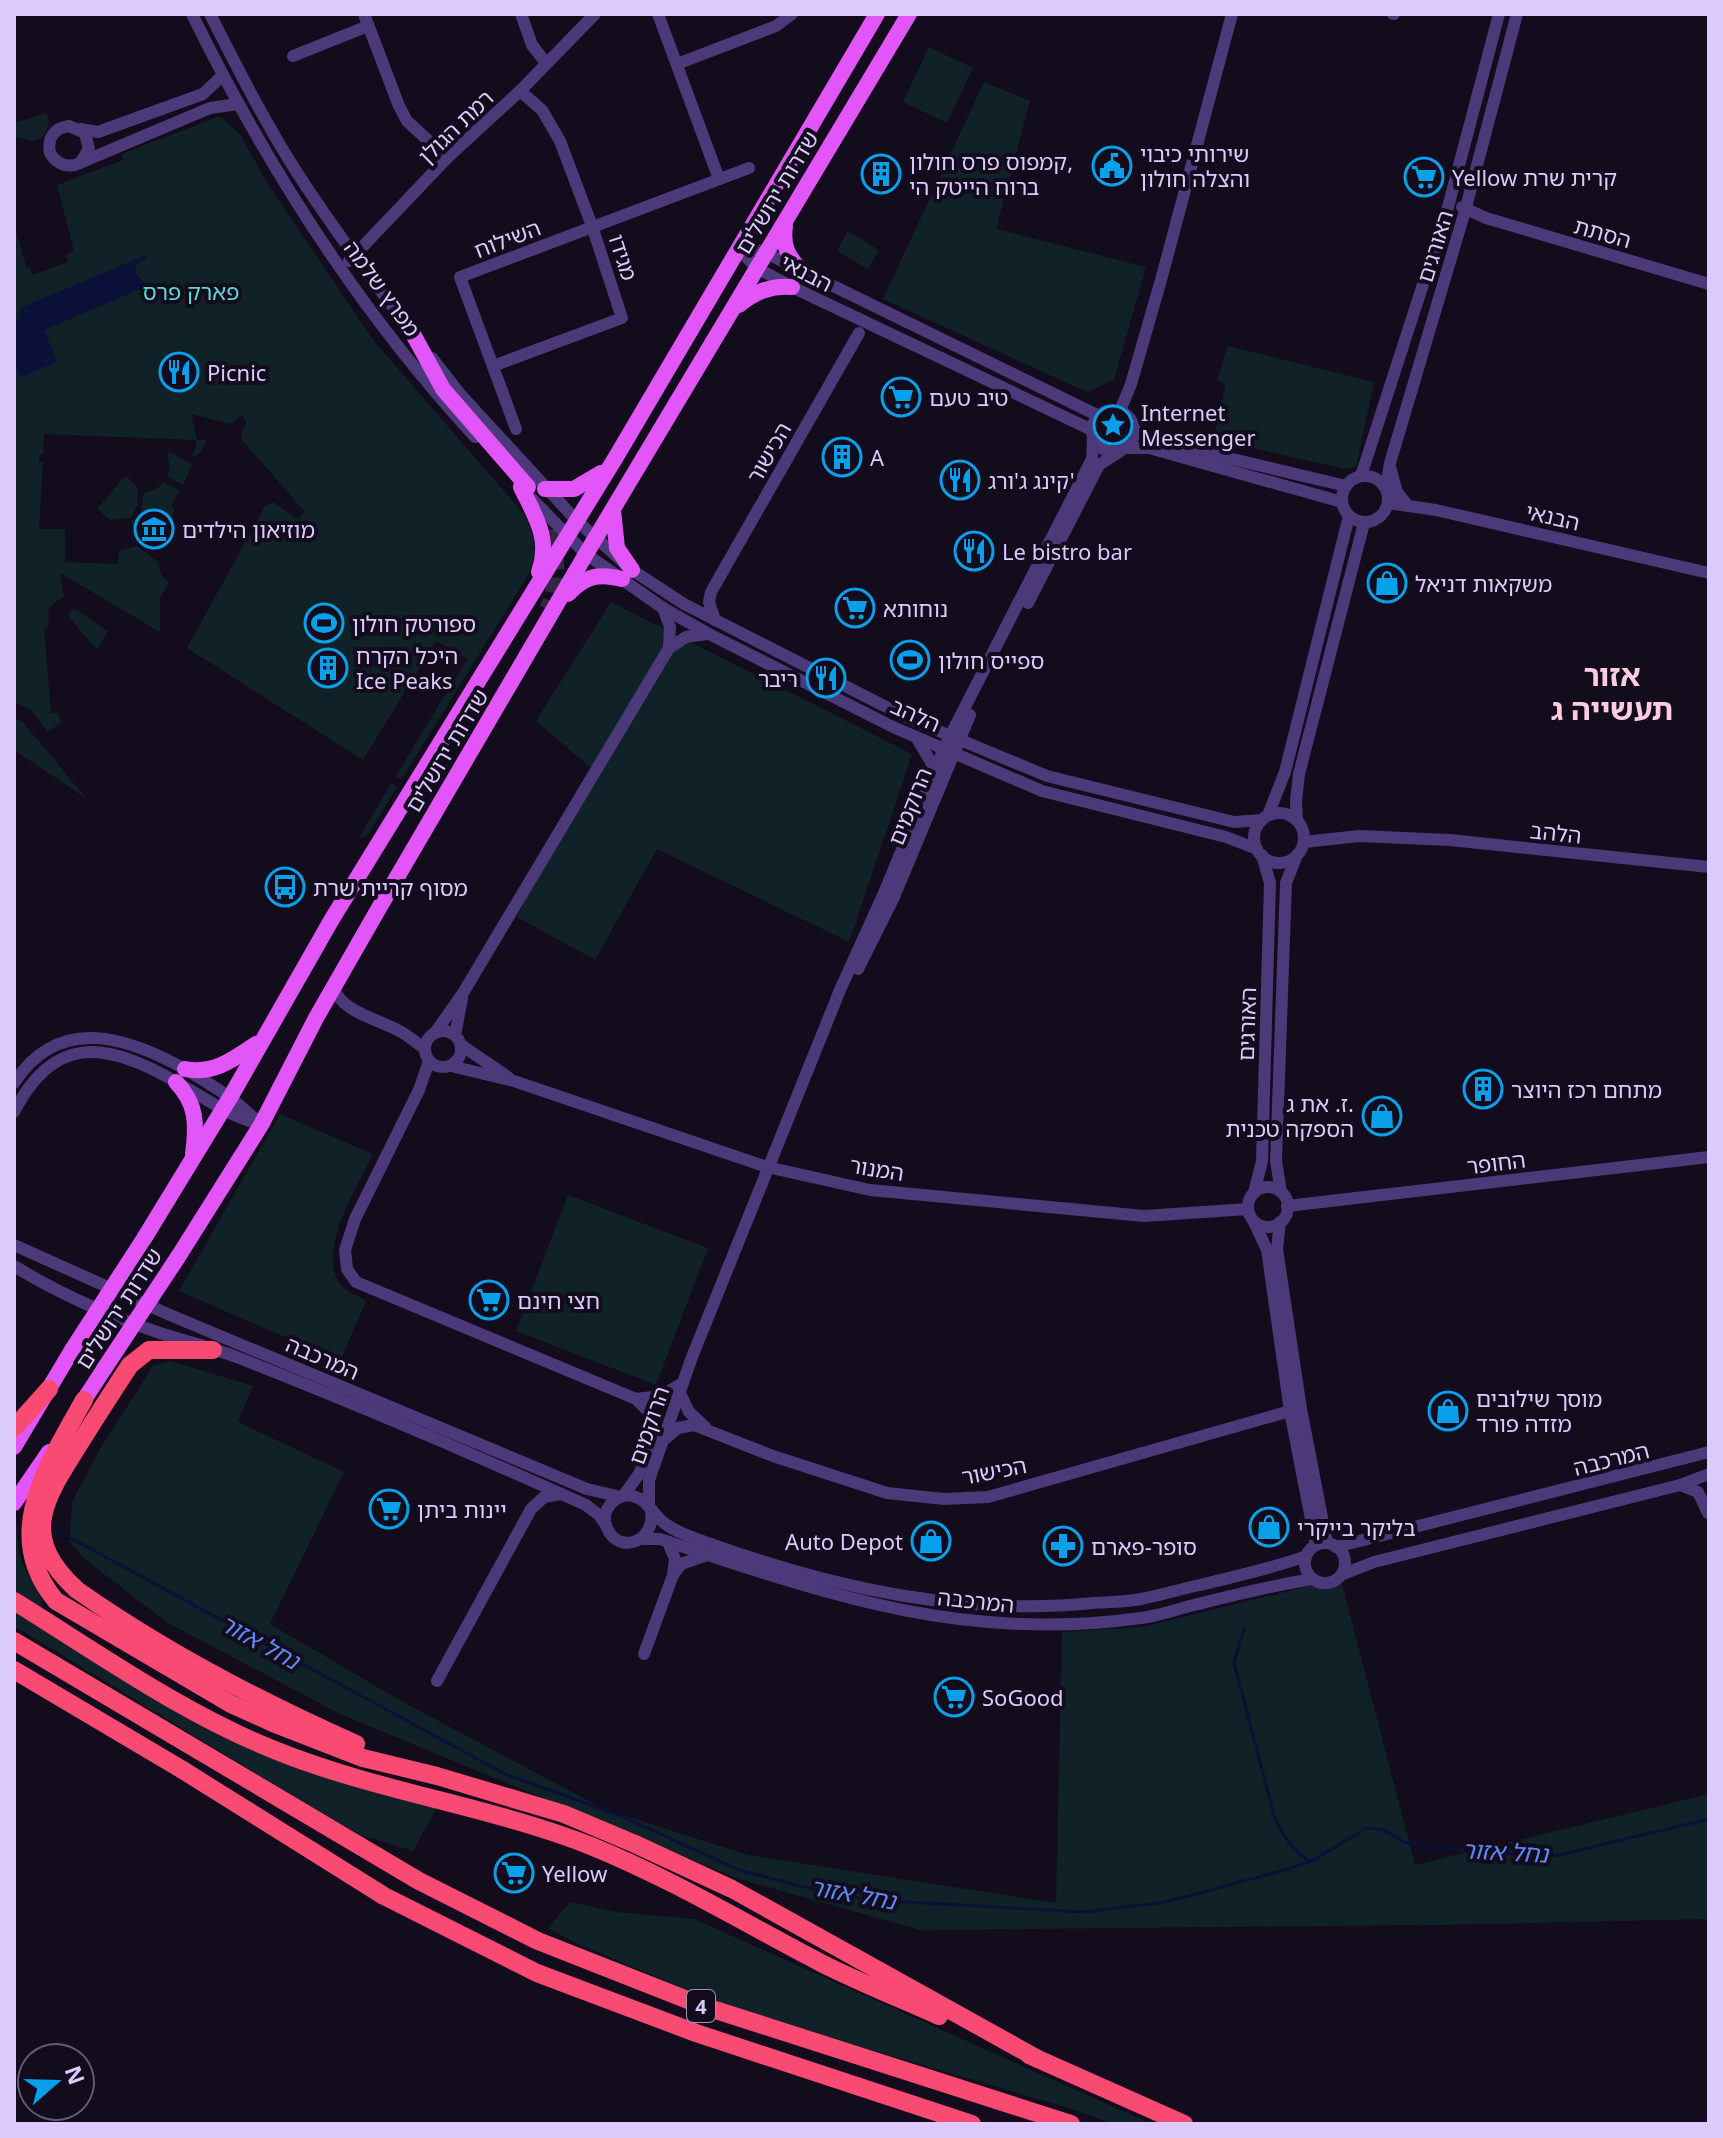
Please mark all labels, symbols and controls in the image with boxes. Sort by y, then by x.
street label: רמת הגולן [411,83,499,169]
street label: שדרות ירושלים [727,125,825,259]
place label: שירותי כיבוי והצלה חולון [1140,138,1250,193]
public building icon: שירותי כיבוי והצלה חולון [1091,145,1133,187]
place label: קמפוס פרס חולון, ברוח הייטק הי [909,146,1073,201]
building icon: קמפוס פרס חולון, ברוח הייטק הי [860,153,902,195]
supermarket icon: Yellow קרית שרת [1403,156,1445,198]
place label: Yellow קרית שרת [1452,162,1617,192]
street label: האורגים [1409,206,1459,286]
street label: הסתת [1571,210,1635,254]
street label: השילוח [469,212,545,264]
street label: מגידו [602,230,646,284]
street label: מפרץ שלמה [338,234,428,342]
street label: הבנאי [776,246,838,298]
park label: פארק פרס [143,276,239,306]
restaurant icon: Picnic [158,351,200,393]
place label: Picnic [207,357,266,387]
supermarket icon: טיב טעם [880,376,922,418]
place label: טיב טעם [929,382,1008,412]
place label: Internet Messenger [1141,397,1255,452]
place icon: Internet Messenger [1092,404,1134,446]
street label: הכישור [739,416,797,488]
building icon: A [821,436,863,478]
place label: A [870,442,885,472]
restaurant icon: קינג ג'ורג' [939,459,981,501]
place label: קינג ג'ורג' [988,465,1075,495]
street label: הבנאי [1523,495,1583,537]
museum icon: מוזיאון הילדים [133,508,175,550]
place label: מוזיאון הילדים [182,514,315,544]
restaurant icon: Le bistro bar [953,530,995,572]
place label: Le bistro bar [1002,536,1132,566]
shop icon: משקאות דניאל [1366,562,1408,604]
place label: משקאות דניאל [1415,568,1552,598]
supermarket icon: נוחותא [834,587,876,629]
place label: נוחותא [883,593,948,623]
sports icon: ספורטק חולון [303,602,345,644]
place label: ספורטק חולון [352,608,476,638]
sports icon: ספייס חולון [889,639,931,681]
place label: היכל הקרח Ice Peaks [356,640,458,695]
place label: ספייס חולון [938,645,1044,675]
building icon: היכל הקרח Ice Peaks [307,647,349,689]
district label: אזור תעשייה ג [1551,654,1673,729]
restaurant icon: ריבר [805,657,847,699]
place label: ריבר [758,663,798,693]
street label: שדרות ירושלים [397,683,495,817]
street label: הלהב [886,690,946,738]
street label: הרוקמים [880,763,938,849]
street label: הלהב [1529,814,1583,850]
bus stop icon: מסוף קריית שרת [264,866,306,908]
place label: מסוף קריית שרת [313,872,468,902]
street label: האורגים [1230,987,1262,1061]
building icon: מתחם רכז היוצר [1462,1068,1504,1110]
place label: מתחם רכז היוצר [1511,1074,1662,1104]
place label: ז. את ג. הספקה טכנית [1226,1088,1354,1143]
shop icon: ז. את ג. הספקה טכנית [1361,1095,1403,1137]
street label: החופר [1465,1143,1527,1181]
street label: המנור [848,1149,906,1187]
street label: שדרות ירושלים [68,1242,168,1374]
supermarket icon: חצי חינם [468,1279,510,1321]
place label: חצי חינם [517,1285,600,1315]
street label: המרכבה [282,1328,364,1386]
street label: הרוקמים [621,1382,675,1468]
place label: מוסך שילובים מזדה פורד [1476,1383,1602,1438]
shop icon: מוסך שילובים מזדה פורד [1427,1390,1469,1432]
street label: המרכבה [1570,1434,1652,1482]
street label: הכישור [959,1449,1029,1491]
supermarket icon: יינות ביתן [368,1488,410,1530]
place label: יינות ביתן [417,1494,507,1524]
shop icon: בליקר בייקרי [1248,1506,1290,1548]
place label: בליקר בייקרי [1297,1512,1416,1542]
shop icon: Auto Depot [910,1520,952,1562]
pharmacy icon: סופר-פארם [1042,1525,1084,1567]
place label: Auto Depot [785,1526,903,1556]
place label: סופר-פארם [1091,1531,1197,1561]
street label: המרכבה [936,1581,1016,1619]
water label: נחל אזור [214,1606,307,1677]
supermarket icon: SoGood [933,1676,975,1718]
place label: SoGood [982,1682,1064,1712]
water label: נחל אזור [1461,1832,1551,1870]
supermarket icon: Yellow [493,1852,535,1894]
place label: Yellow [542,1858,608,1888]
water label: נחל אזור [808,1869,900,1917]
road number: 4 [687,1990,715,2022]
north arrow [16,2042,96,2122]
text: N [59,2061,93,2088]

